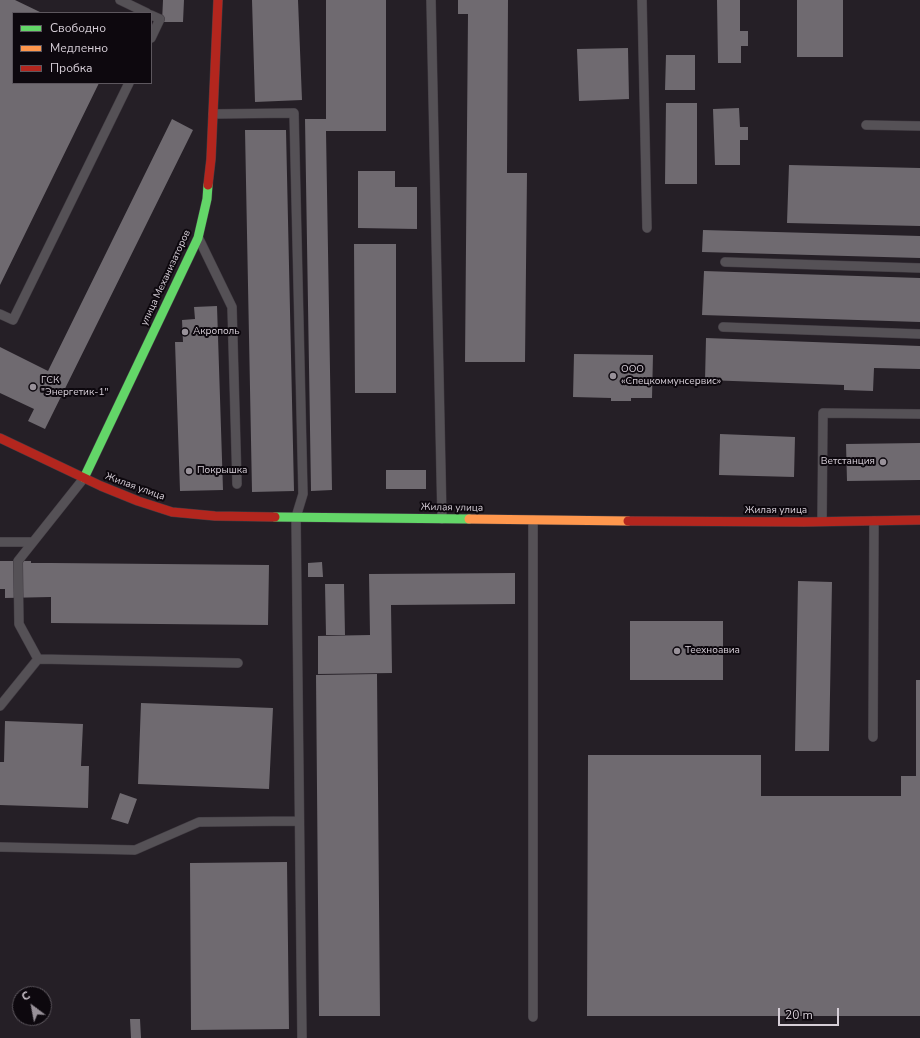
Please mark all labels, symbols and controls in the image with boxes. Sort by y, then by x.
legend [12,12,152,84]
text: Свободно [50,20,106,36]
text: Медленно [50,40,108,56]
text: Пробка [50,60,93,76]
street label: улица Механизаторов [139,228,193,328]
place label: Акрополь [193,326,240,338]
marker: Акрополь [180,327,190,337]
place label: ООО «Спецкоммунсервис» [621,364,721,388]
marker: ООО «Спецкоммунсервис» [608,371,618,381]
place label: ГСК "Энергетик-1" [41,375,108,398]
marker: ГСК "Энергетик-1" [28,382,38,392]
place label: Ветстанция [821,456,875,468]
marker: Ветстанция [878,457,888,467]
place label: Покрышка [197,465,247,477]
marker: Покрышка [184,466,194,476]
street label: Жилая улица [104,471,166,503]
street label: Жилая улица [421,501,483,515]
street label: Жилая улица [745,505,807,517]
place label: Теехноавиа [685,645,740,657]
marker: Теехноавиа [672,646,682,656]
north arrow [12,986,52,1026]
text: С [19,988,33,1005]
scale bar [780,1000,841,1026]
text: 20 m [785,1007,813,1023]

